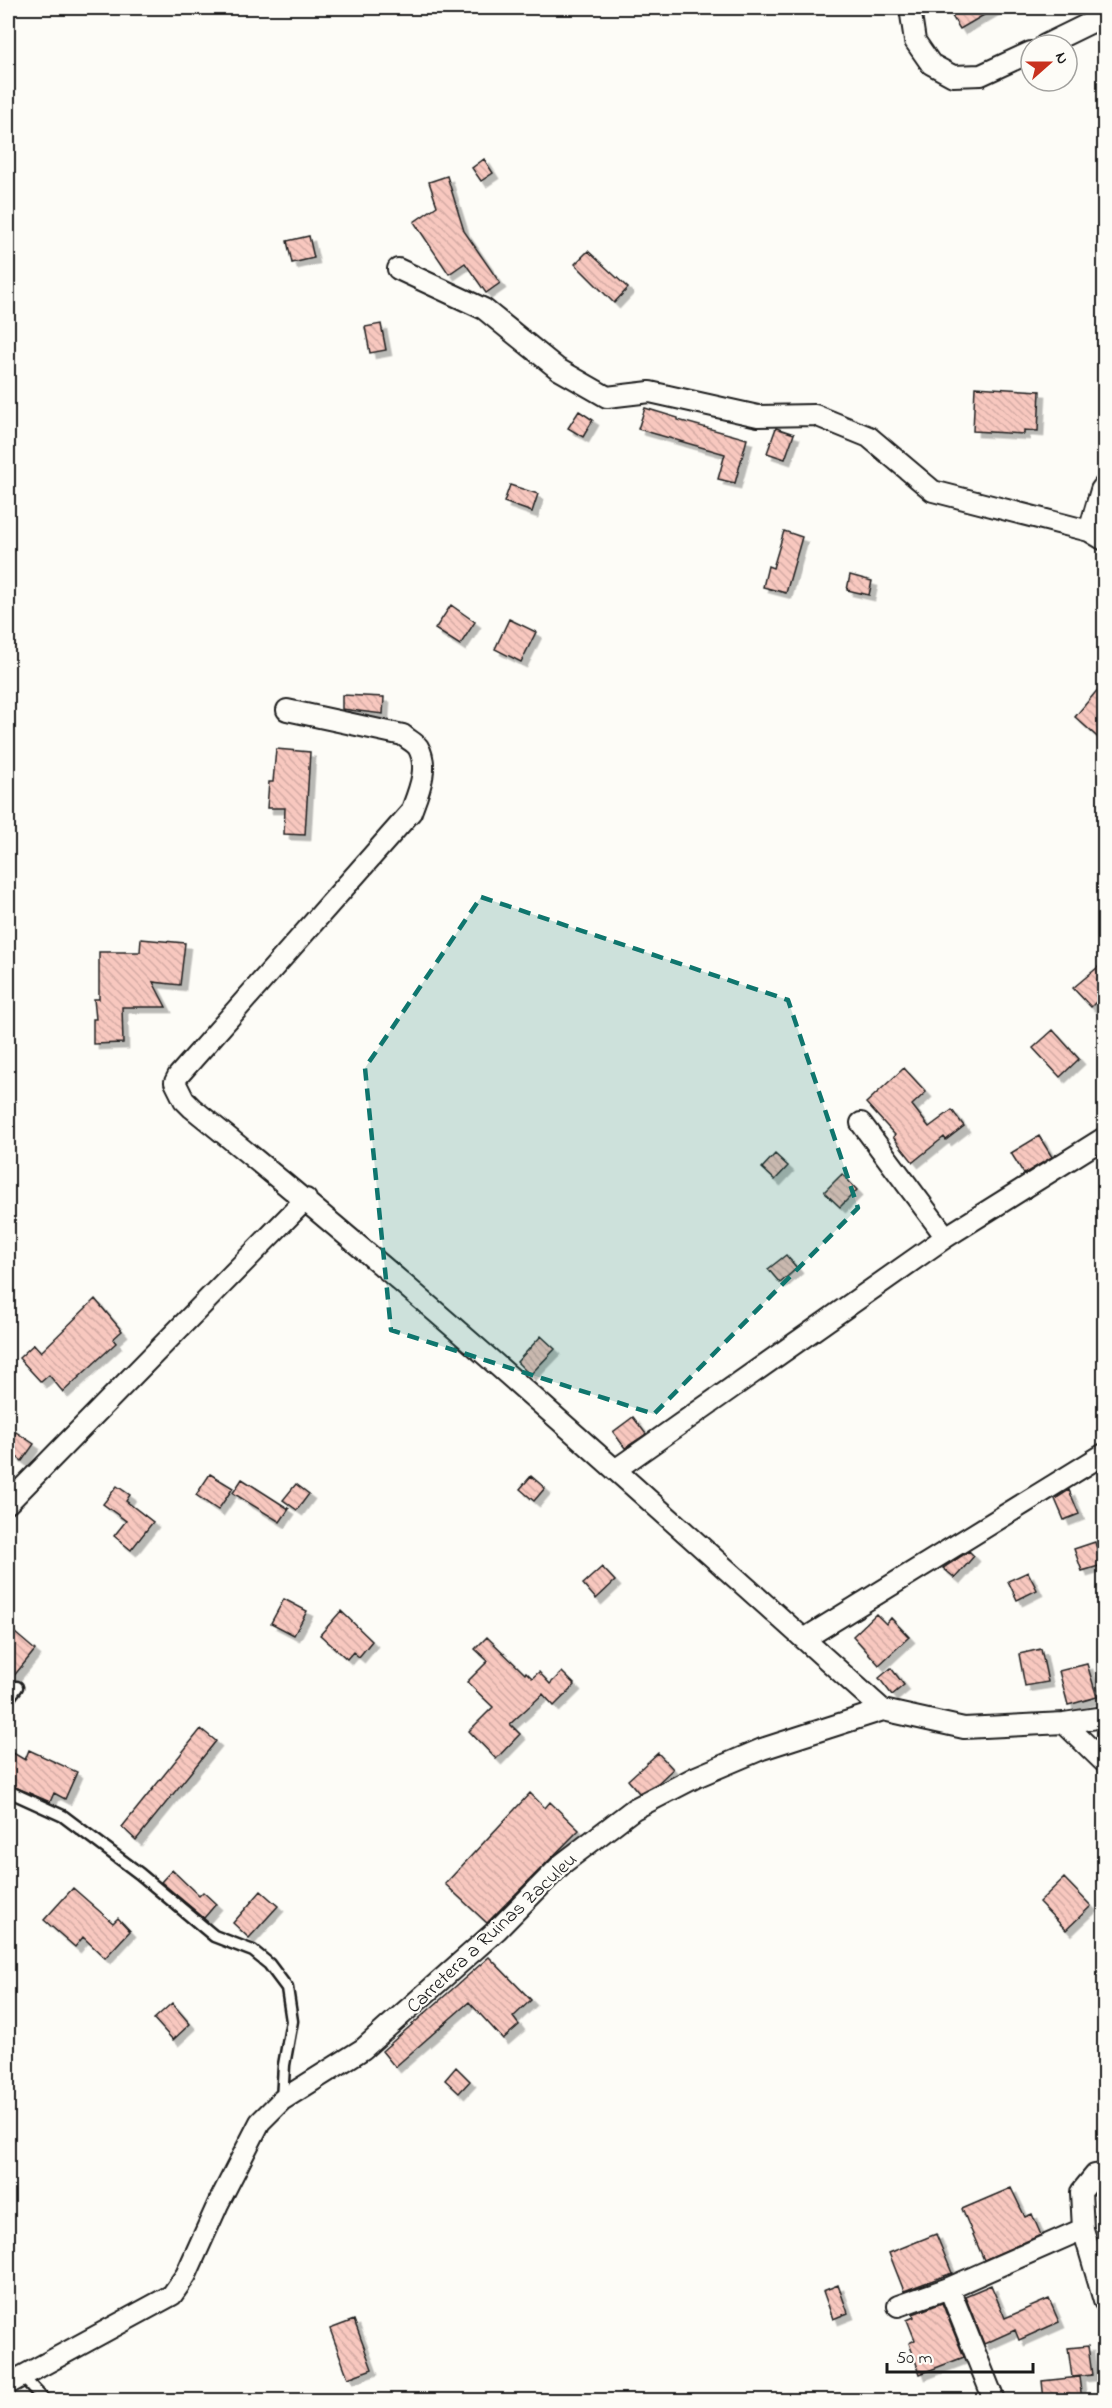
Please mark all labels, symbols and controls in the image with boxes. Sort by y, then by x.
north arrow [1019,33,1079,93]
text: N [1048,49,1074,68]
street label: Carretera a Ruinas Zaculeu [401,1847,585,2021]
scale bar [887,2336,1032,2374]
text: 50 m [896,2346,933,2372]

